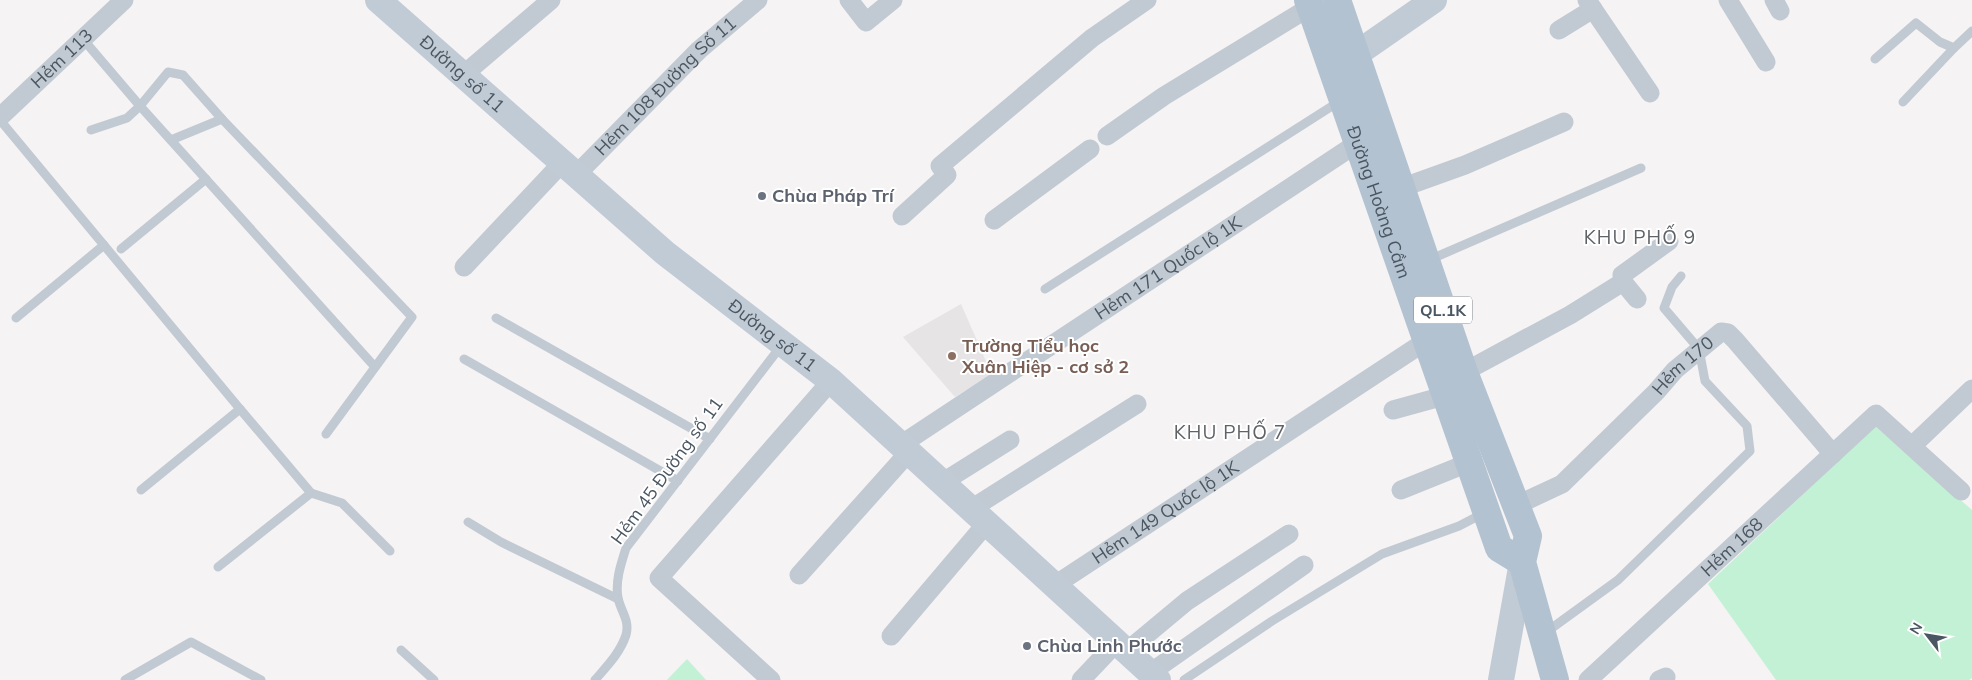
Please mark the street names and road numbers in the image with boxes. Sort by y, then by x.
street label: Hẻm 108 Đường Số 11 [589,12,741,160]
street label: Hẻm 113 [26,24,97,93]
street label: Đường số 11 [415,30,510,117]
street label: Đường Hoàng Cầm [1342,122,1416,281]
street label: Hẻm 171 Quốc lộ 1K [1090,211,1246,324]
street label: Đường số 11 [724,294,821,377]
road number: QL.1K [1414,296,1472,324]
street label: Hẻm 170 [1647,331,1718,400]
street label: Hẻm 45 Đường số 11 [606,393,728,549]
street label: Hẻm 149 Quốc lộ 1K [1087,455,1243,569]
street label: Hẻm 168 [1696,512,1768,581]

